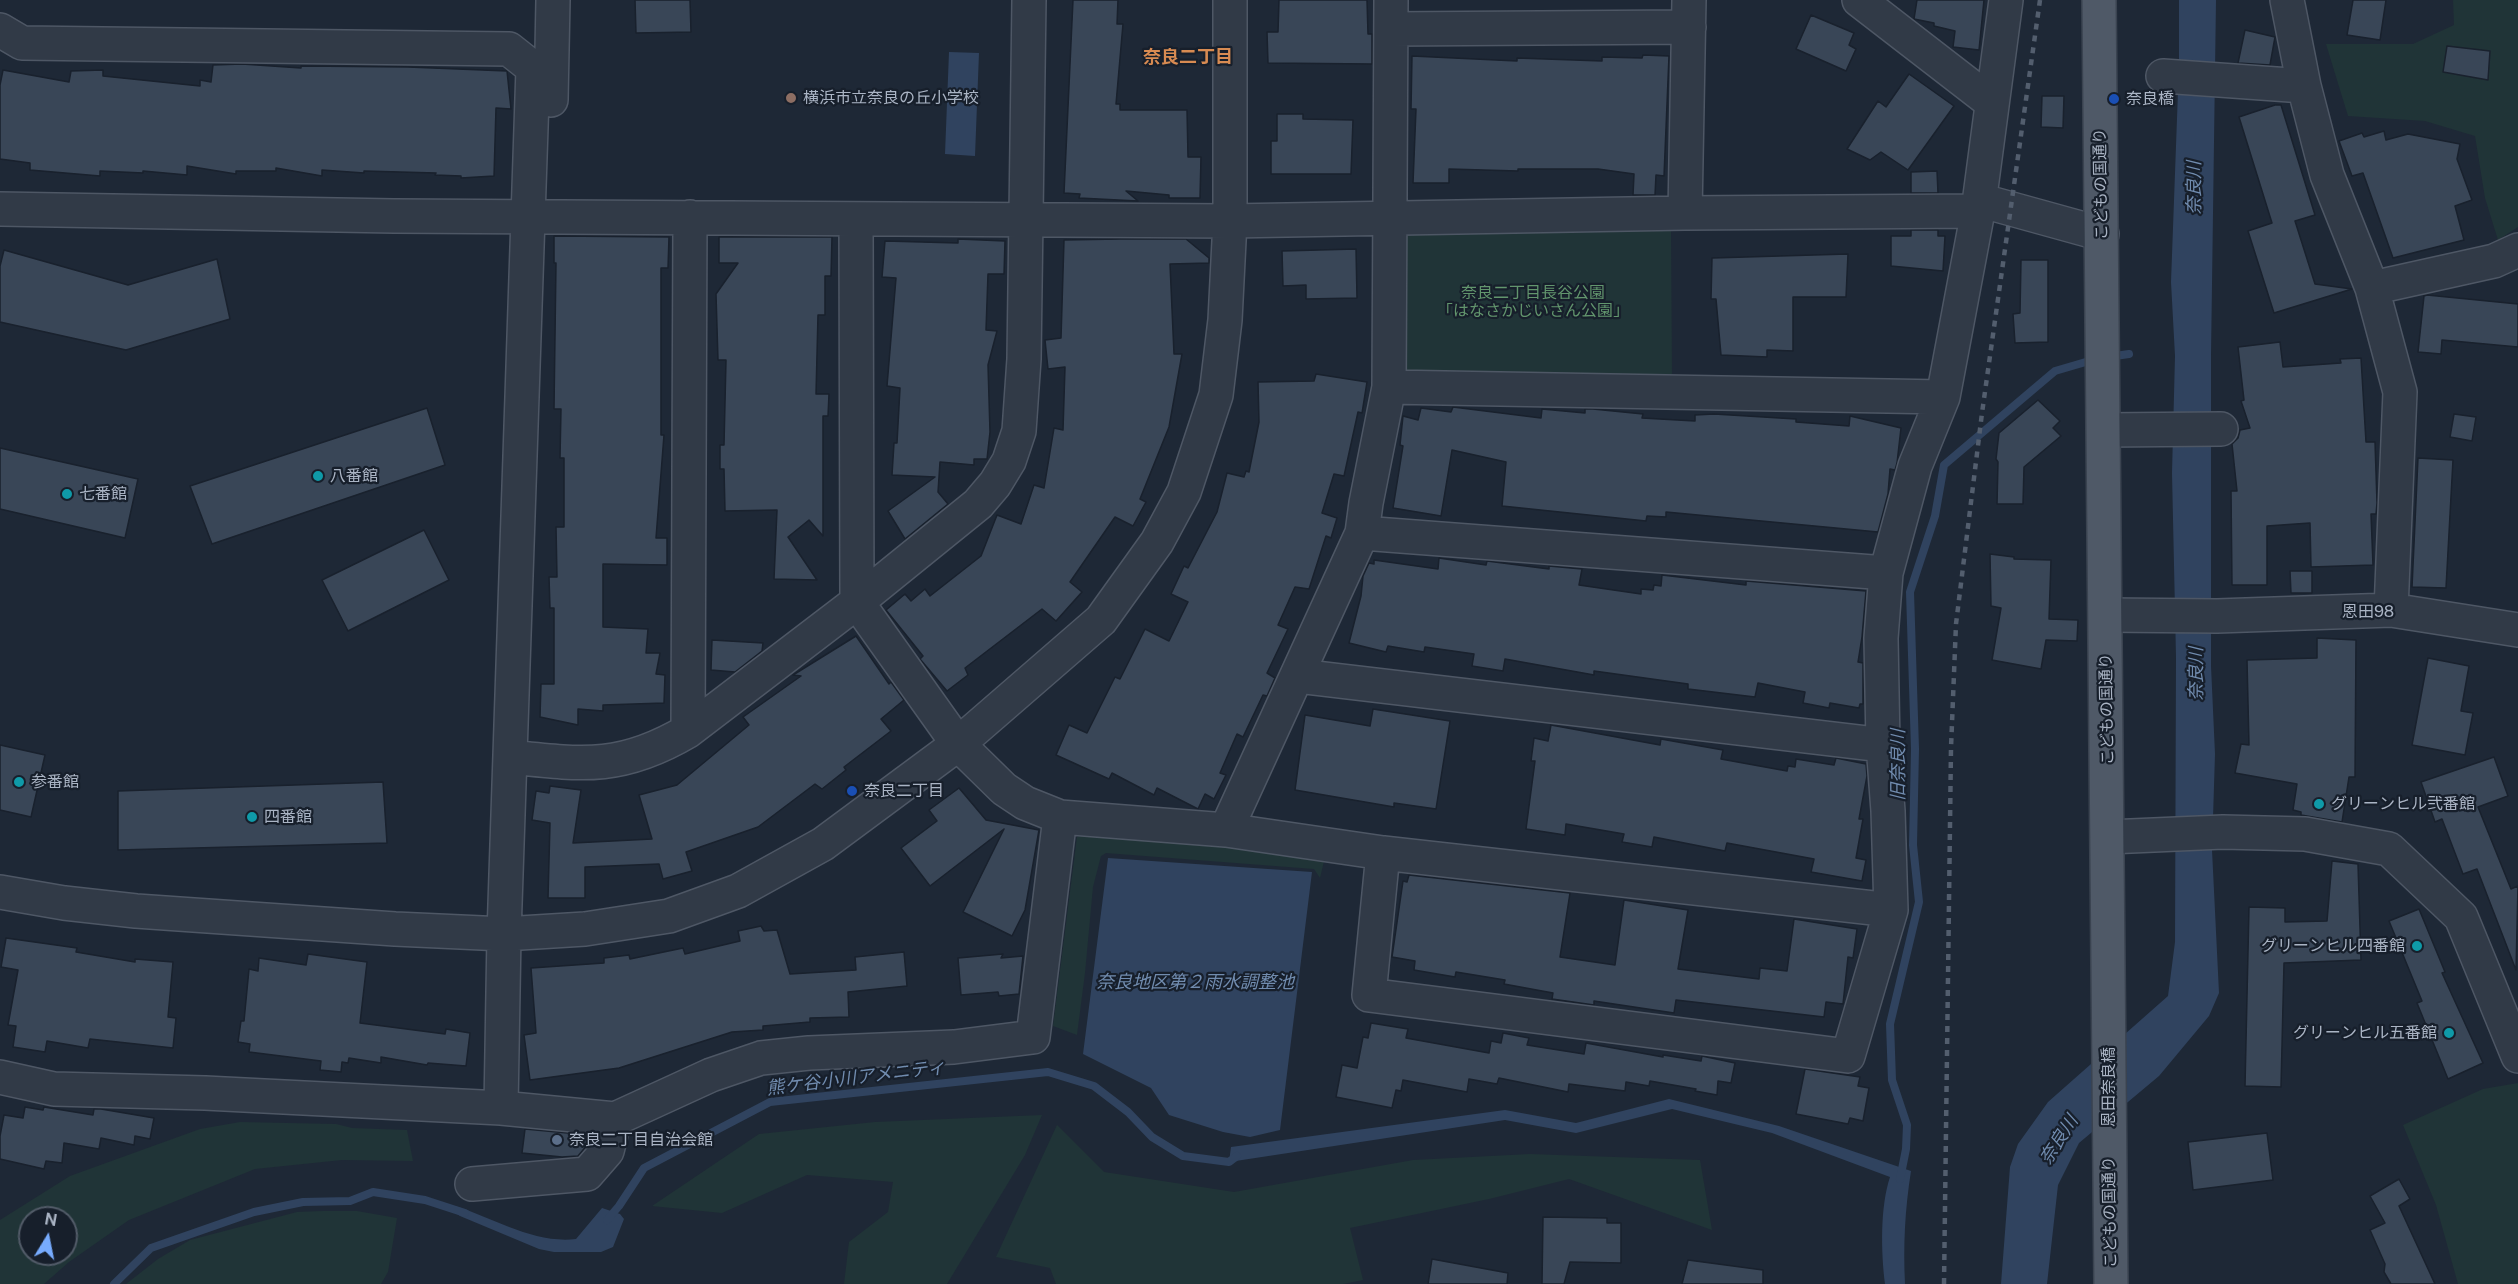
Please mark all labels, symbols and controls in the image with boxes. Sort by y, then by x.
district label: 奈良二丁目 [1143,46,1233,68]
place label: 横浜市立奈良の丘小学校 [803,88,979,108]
place label: 奈良橋 [2126,89,2174,109]
marker: 横浜市立奈良の丘小学校 [784,91,798,105]
marker: 奈良橋 [2107,92,2121,106]
street label: こどもの国通り [2090,128,2112,240]
water label: 奈良川 [2183,161,2205,215]
park label: 奈良二丁目長谷公園 「はなさかじいさん公園」 [1437,283,1629,321]
place label: 八番館 [330,466,378,486]
marker: 八番館 [311,469,325,483]
place label: 七番館 [79,484,127,504]
marker: 七番館 [60,487,74,501]
street label: 恩田98 [2342,602,2394,622]
water label: 奈良川 [2185,647,2207,701]
street label: こどもの国通り [2096,653,2118,765]
water label: 旧奈良川 [1887,729,1909,801]
place label: 参番館 [31,772,79,792]
marker: 参番館 [12,775,26,789]
place label: 奈良二丁目 [864,781,944,801]
marker: 奈良二丁目 [845,784,859,798]
place label: グリーンヒル弐番館 [2331,794,2475,814]
marker: グリーンヒル弐番館 [2312,797,2326,811]
place label: 四番館 [264,807,312,827]
marker: 四番館 [245,810,259,824]
place label: グリーンヒル四番館 [2261,936,2405,956]
marker: グリーンヒル四番館 [2410,939,2424,953]
water label: 奈良地区第２雨水調整池 [1096,971,1294,993]
place label: グリーンヒル五番館 [2293,1023,2437,1043]
marker: グリーンヒル五番館 [2442,1026,2456,1040]
street label: 恩田奈良橋 [2099,1047,2119,1127]
water label: 熊ケ谷小川アメニティ [765,1056,947,1100]
water label: 奈良川 [2035,1111,2083,1169]
place label: 奈良二丁目自治会館 [569,1130,713,1150]
marker: 奈良二丁目自治会館 [550,1133,564,1147]
street label: こどもの国通り [2099,1156,2121,1268]
north arrow [18,1206,78,1266]
text: N [43,1209,59,1230]

